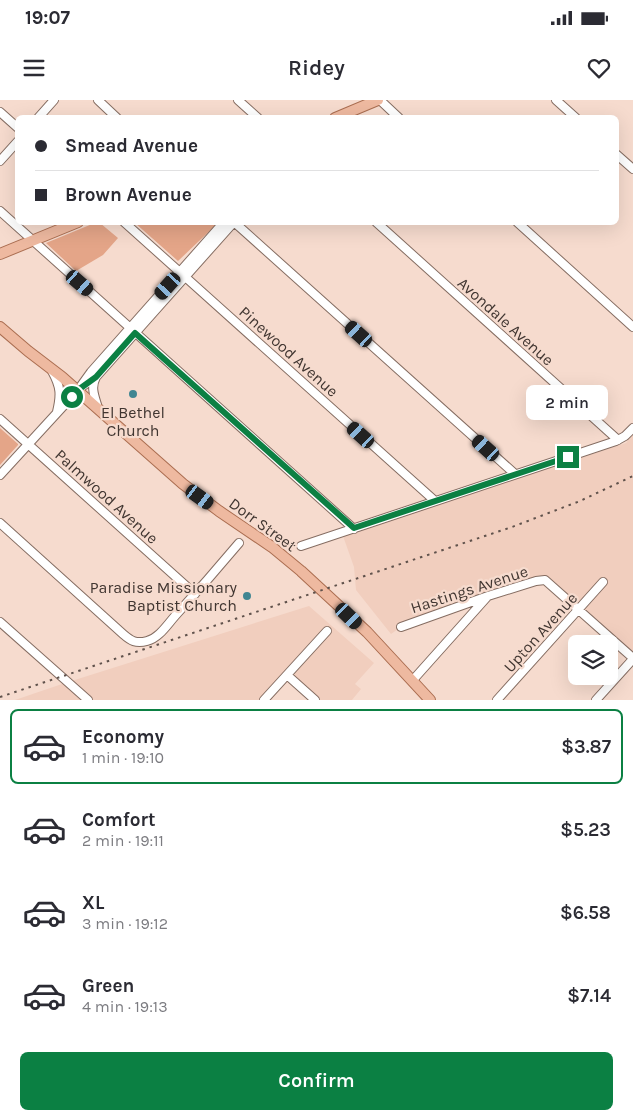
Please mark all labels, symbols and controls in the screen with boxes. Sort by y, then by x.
text: 19:07 [25,7,70,29]
icon: menu [20,54,48,82]
icon: heart [585,54,613,82]
text: Ridey [288,55,345,81]
text: Smead Avenue [65,135,198,157]
text: Brown Avenue [65,184,192,206]
car [63,267,96,299]
car [152,270,183,302]
street label: Avondale Avenue [454,273,558,369]
street label: Pinewood Avenue [235,302,342,401]
car [342,318,375,350]
callout: 2 min [527,384,609,420]
route start [61,386,83,408]
marker: El Bethel Church [127,388,139,400]
text: 2 min [545,393,589,412]
place label: El Bethel Church [101,403,165,440]
car [344,419,377,451]
car [469,432,502,464]
street label: Palmwood Avenue [51,445,162,548]
route end [557,446,579,468]
car [183,482,216,512]
street label: Dorr Street [225,494,300,555]
street label: Hastings Avenue [408,562,530,617]
place label: Paradise Missionary Baptist Church [90,578,238,615]
street label: Upton Avenue [500,589,581,676]
marker: Paradise Missionary Baptist Church [241,590,253,602]
car [332,600,365,632]
map controls [568,635,618,685]
button: layers [568,635,618,685]
icon: car [22,724,67,769]
text: Economy [82,726,164,748]
text: $3.87 [561,736,611,758]
text: 1 min · 19:10 [82,748,164,767]
icon: car [22,807,67,852]
text: Comfort [82,809,156,831]
text: $5.23 [560,819,611,841]
text: 2 min · 19:11 [82,831,164,850]
icon: car [22,890,67,935]
text: XL [82,892,104,914]
text: $6.58 [560,902,611,924]
text: 3 min · 19:12 [82,914,168,933]
icon: car [22,973,67,1018]
text: Green [82,975,134,997]
text: $7.14 [567,985,611,1007]
text: 4 min · 19:13 [82,997,168,1016]
button: Confirm [20,1052,613,1110]

